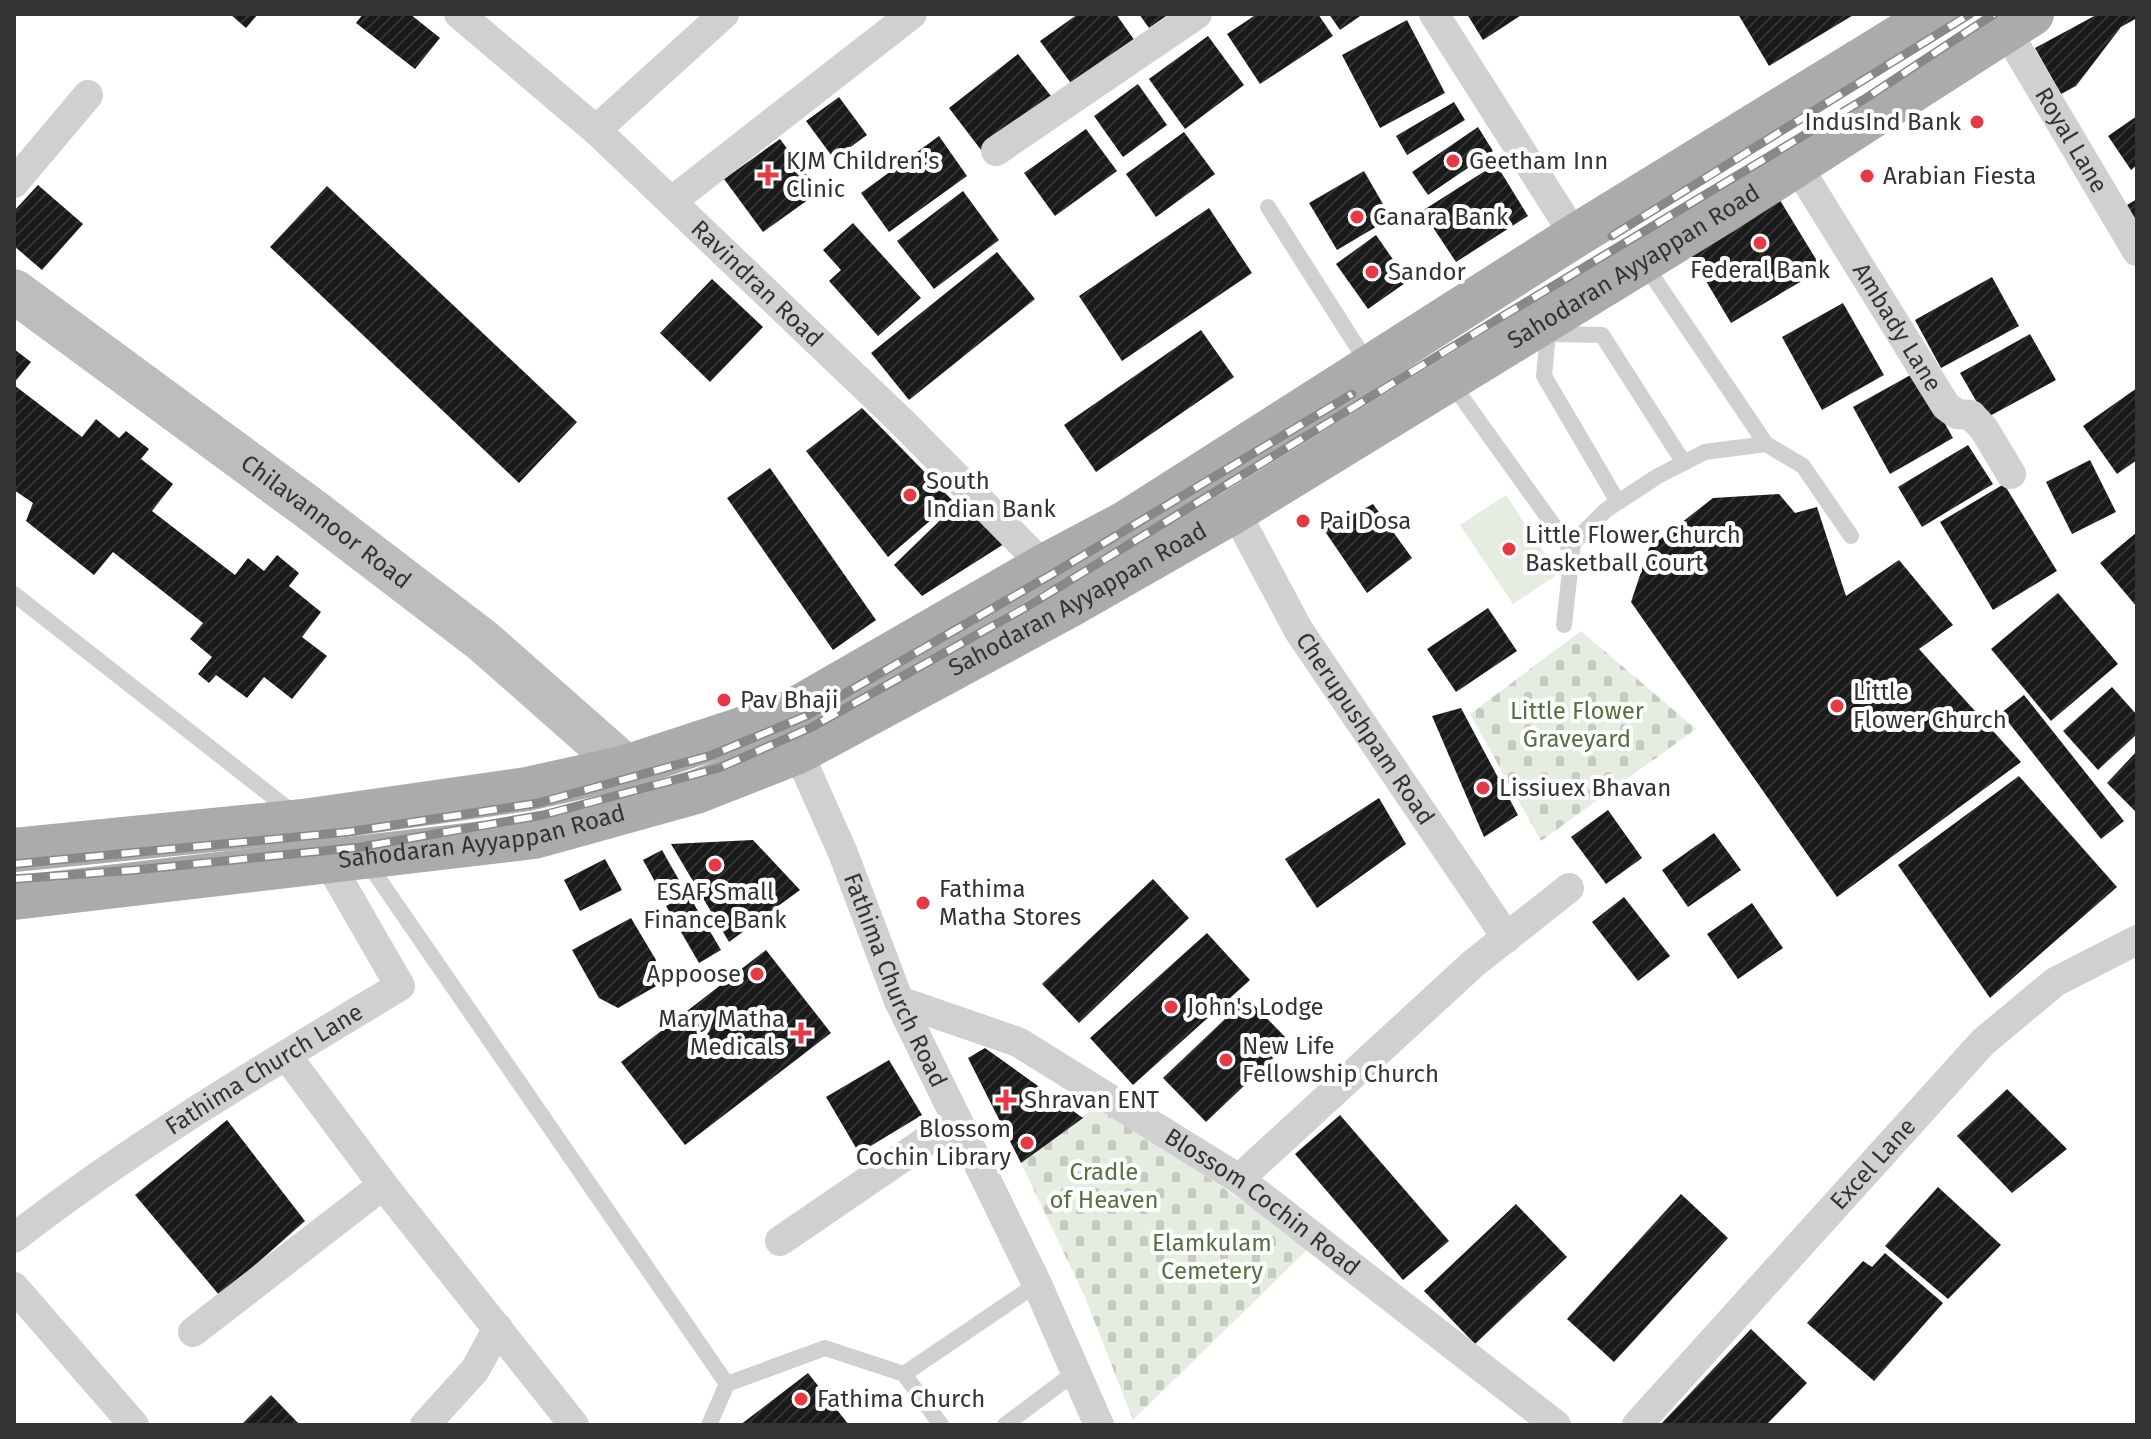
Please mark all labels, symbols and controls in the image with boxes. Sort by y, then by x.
street label: Royal Lane [2029,82,2113,198]
place label: IndusInd Bank [1804,108,1962,136]
marker: IndusInd Bank [1968,113,1986,131]
place label: KJM Children's Clinic [786,147,939,203]
place label: Geetham Inn [1469,147,1608,175]
marker: Geetham Inn [1444,152,1462,170]
place label: Arabian Fiesta [1883,162,2036,190]
marker: KJM Children's Clinic [757,164,779,186]
marker: Arabian Fiesta [1858,167,1876,185]
street label: Sahodaran Ayyappan Road [1502,178,1765,355]
place label: Canara Bank [1373,203,1509,231]
marker: Canara Bank [1348,208,1366,226]
street label: Ravindran Road [685,214,829,353]
marker: Federal Bank [1751,234,1769,252]
place label: Federal Bank [1690,256,1831,284]
place label: Sandor [1388,258,1467,286]
street label: Ambady Lane [1847,258,1947,397]
marker: Sandor [1363,263,1381,281]
street label: Chilavannoor Road [235,449,416,595]
place label: South Indian Bank [926,467,1056,523]
marker: South Indian Bank [901,486,919,504]
place label: Pai Dosa [1319,507,1411,535]
marker: Pai Dosa [1294,512,1312,530]
street label: Sahodaran Ayyappan Road [944,516,1212,682]
place label: Little Flower Church Basketball Court [1525,521,1741,577]
marker: Little Flower Church Basketball Court [1500,540,1518,558]
street label: Cherupushpam Road [1290,627,1440,830]
place label: Little Flower Church [1853,678,2007,734]
place label: Pav Bhaji [740,686,838,714]
marker: Pav Bhaji [715,691,733,709]
park label: Little Flower Graveyard [1510,697,1645,753]
marker: Little Flower Church [1828,697,1846,715]
place label: Lissiuex Bhavan [1499,774,1671,802]
marker: Lissiuex Bhavan [1474,779,1492,797]
street label: Sahodaran Ayyappan Road [337,798,628,874]
marker: ESAF Small Finance Bank [706,856,724,874]
street label: Fathima Church Road [838,869,953,1092]
place label: Fathima Matha Stores [939,875,1081,931]
place label: ESAF Small Finance Bank [643,878,787,934]
marker: Fathima Matha Stores [914,894,932,912]
place label: Appoose [646,960,741,988]
marker: Appoose [748,965,766,983]
place label: John's Lodge [1187,993,1324,1021]
street label: Fathima Church Lane [160,998,368,1141]
marker: John's Lodge [1162,998,1180,1016]
place label: Mary Matha Medicals [658,1005,785,1061]
marker: Mary Matha Medicals [792,1024,810,1042]
place label: New Life Fellowship Church [1242,1032,1439,1088]
marker: New Life Fellowship Church [1217,1051,1235,1069]
place label: Shravan ENT [1024,1086,1159,1114]
marker: Shravan ENT [995,1089,1017,1111]
street label: Excel Lane [1824,1112,1921,1215]
place label: Blossom Cochin Library [856,1115,1011,1171]
street label: Blossom Cochin Road [1160,1122,1365,1281]
marker: Blossom Cochin Library [1018,1134,1036,1152]
park label: Cradle of Heaven [1049,1158,1159,1214]
park label: Elamkulam Cemetery [1152,1229,1272,1285]
place label: Fathima Church [817,1385,985,1413]
marker: Fathima Church [792,1390,810,1408]

